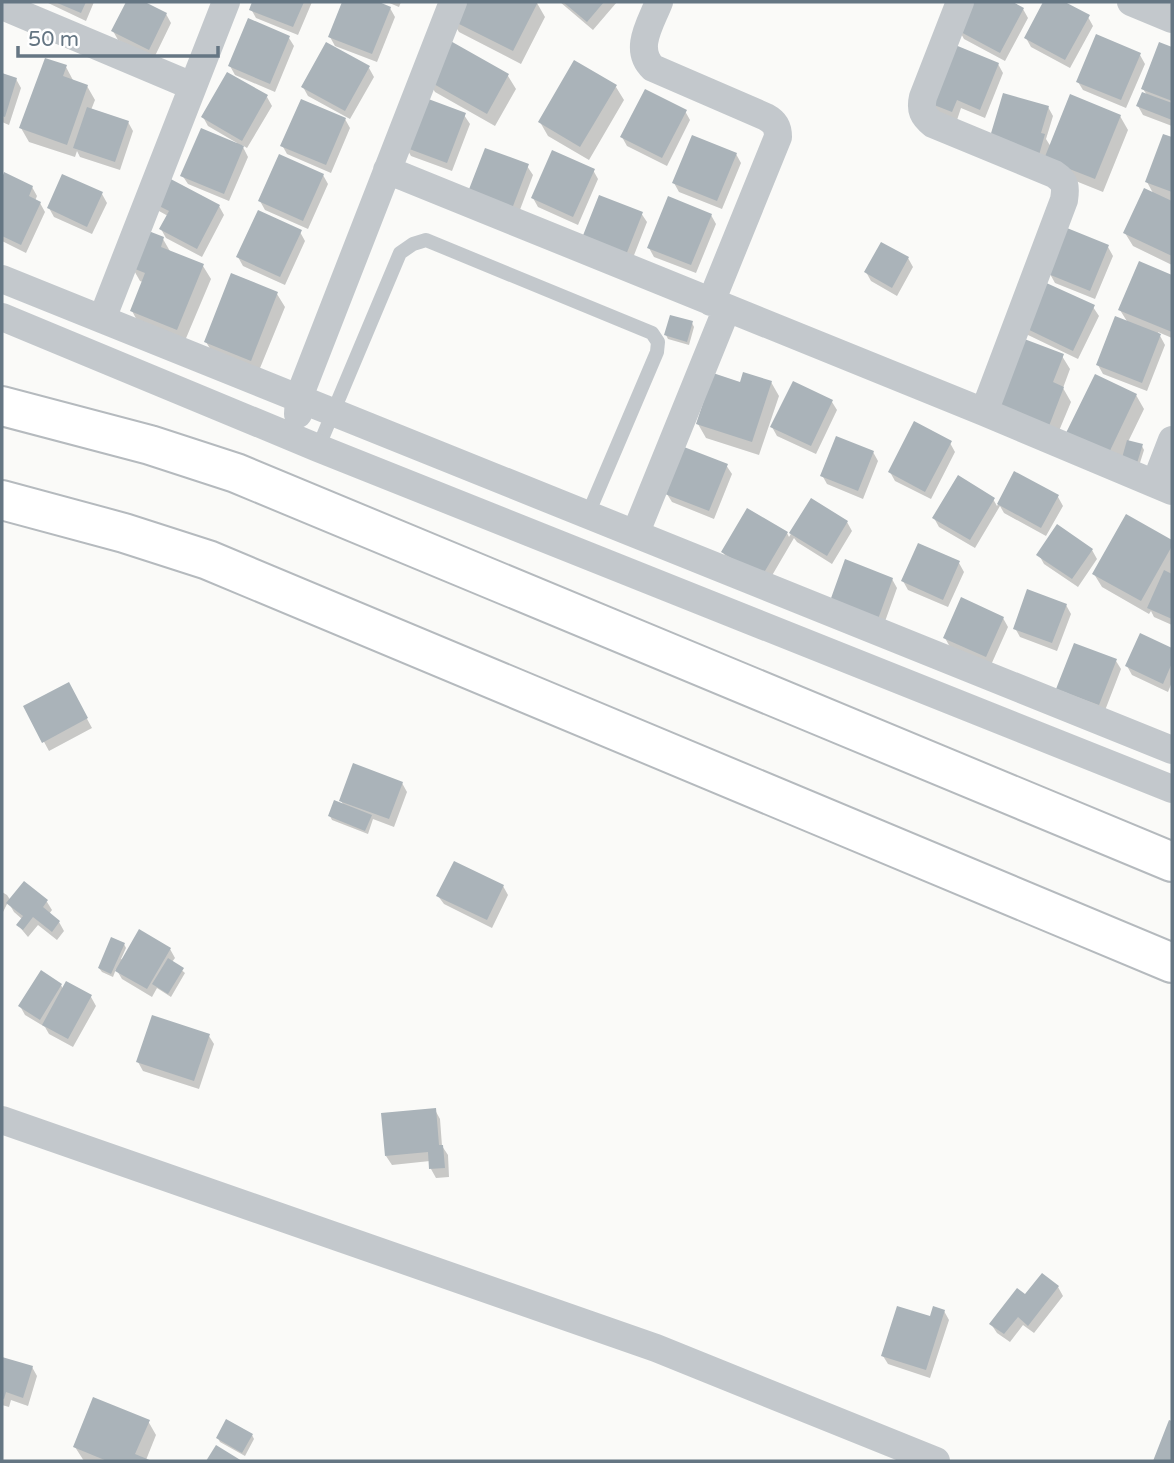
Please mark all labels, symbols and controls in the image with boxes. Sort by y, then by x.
scale bar [18,14,217,58]
text: 50 m [28,27,79,52]

